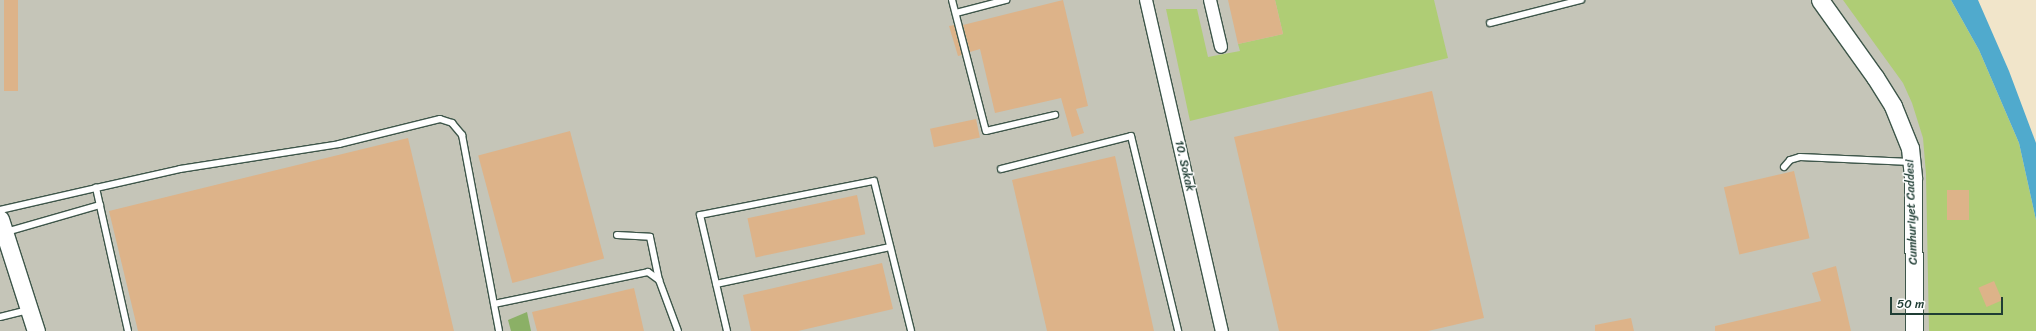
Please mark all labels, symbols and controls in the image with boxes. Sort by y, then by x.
street label: 10. Sokak [1171,139,1197,193]
street label: Cumhuriyet Caddesi [1903,159,1921,265]
scale bar [1892,289,2005,315]
text: 50 m [1897,293,1924,315]

